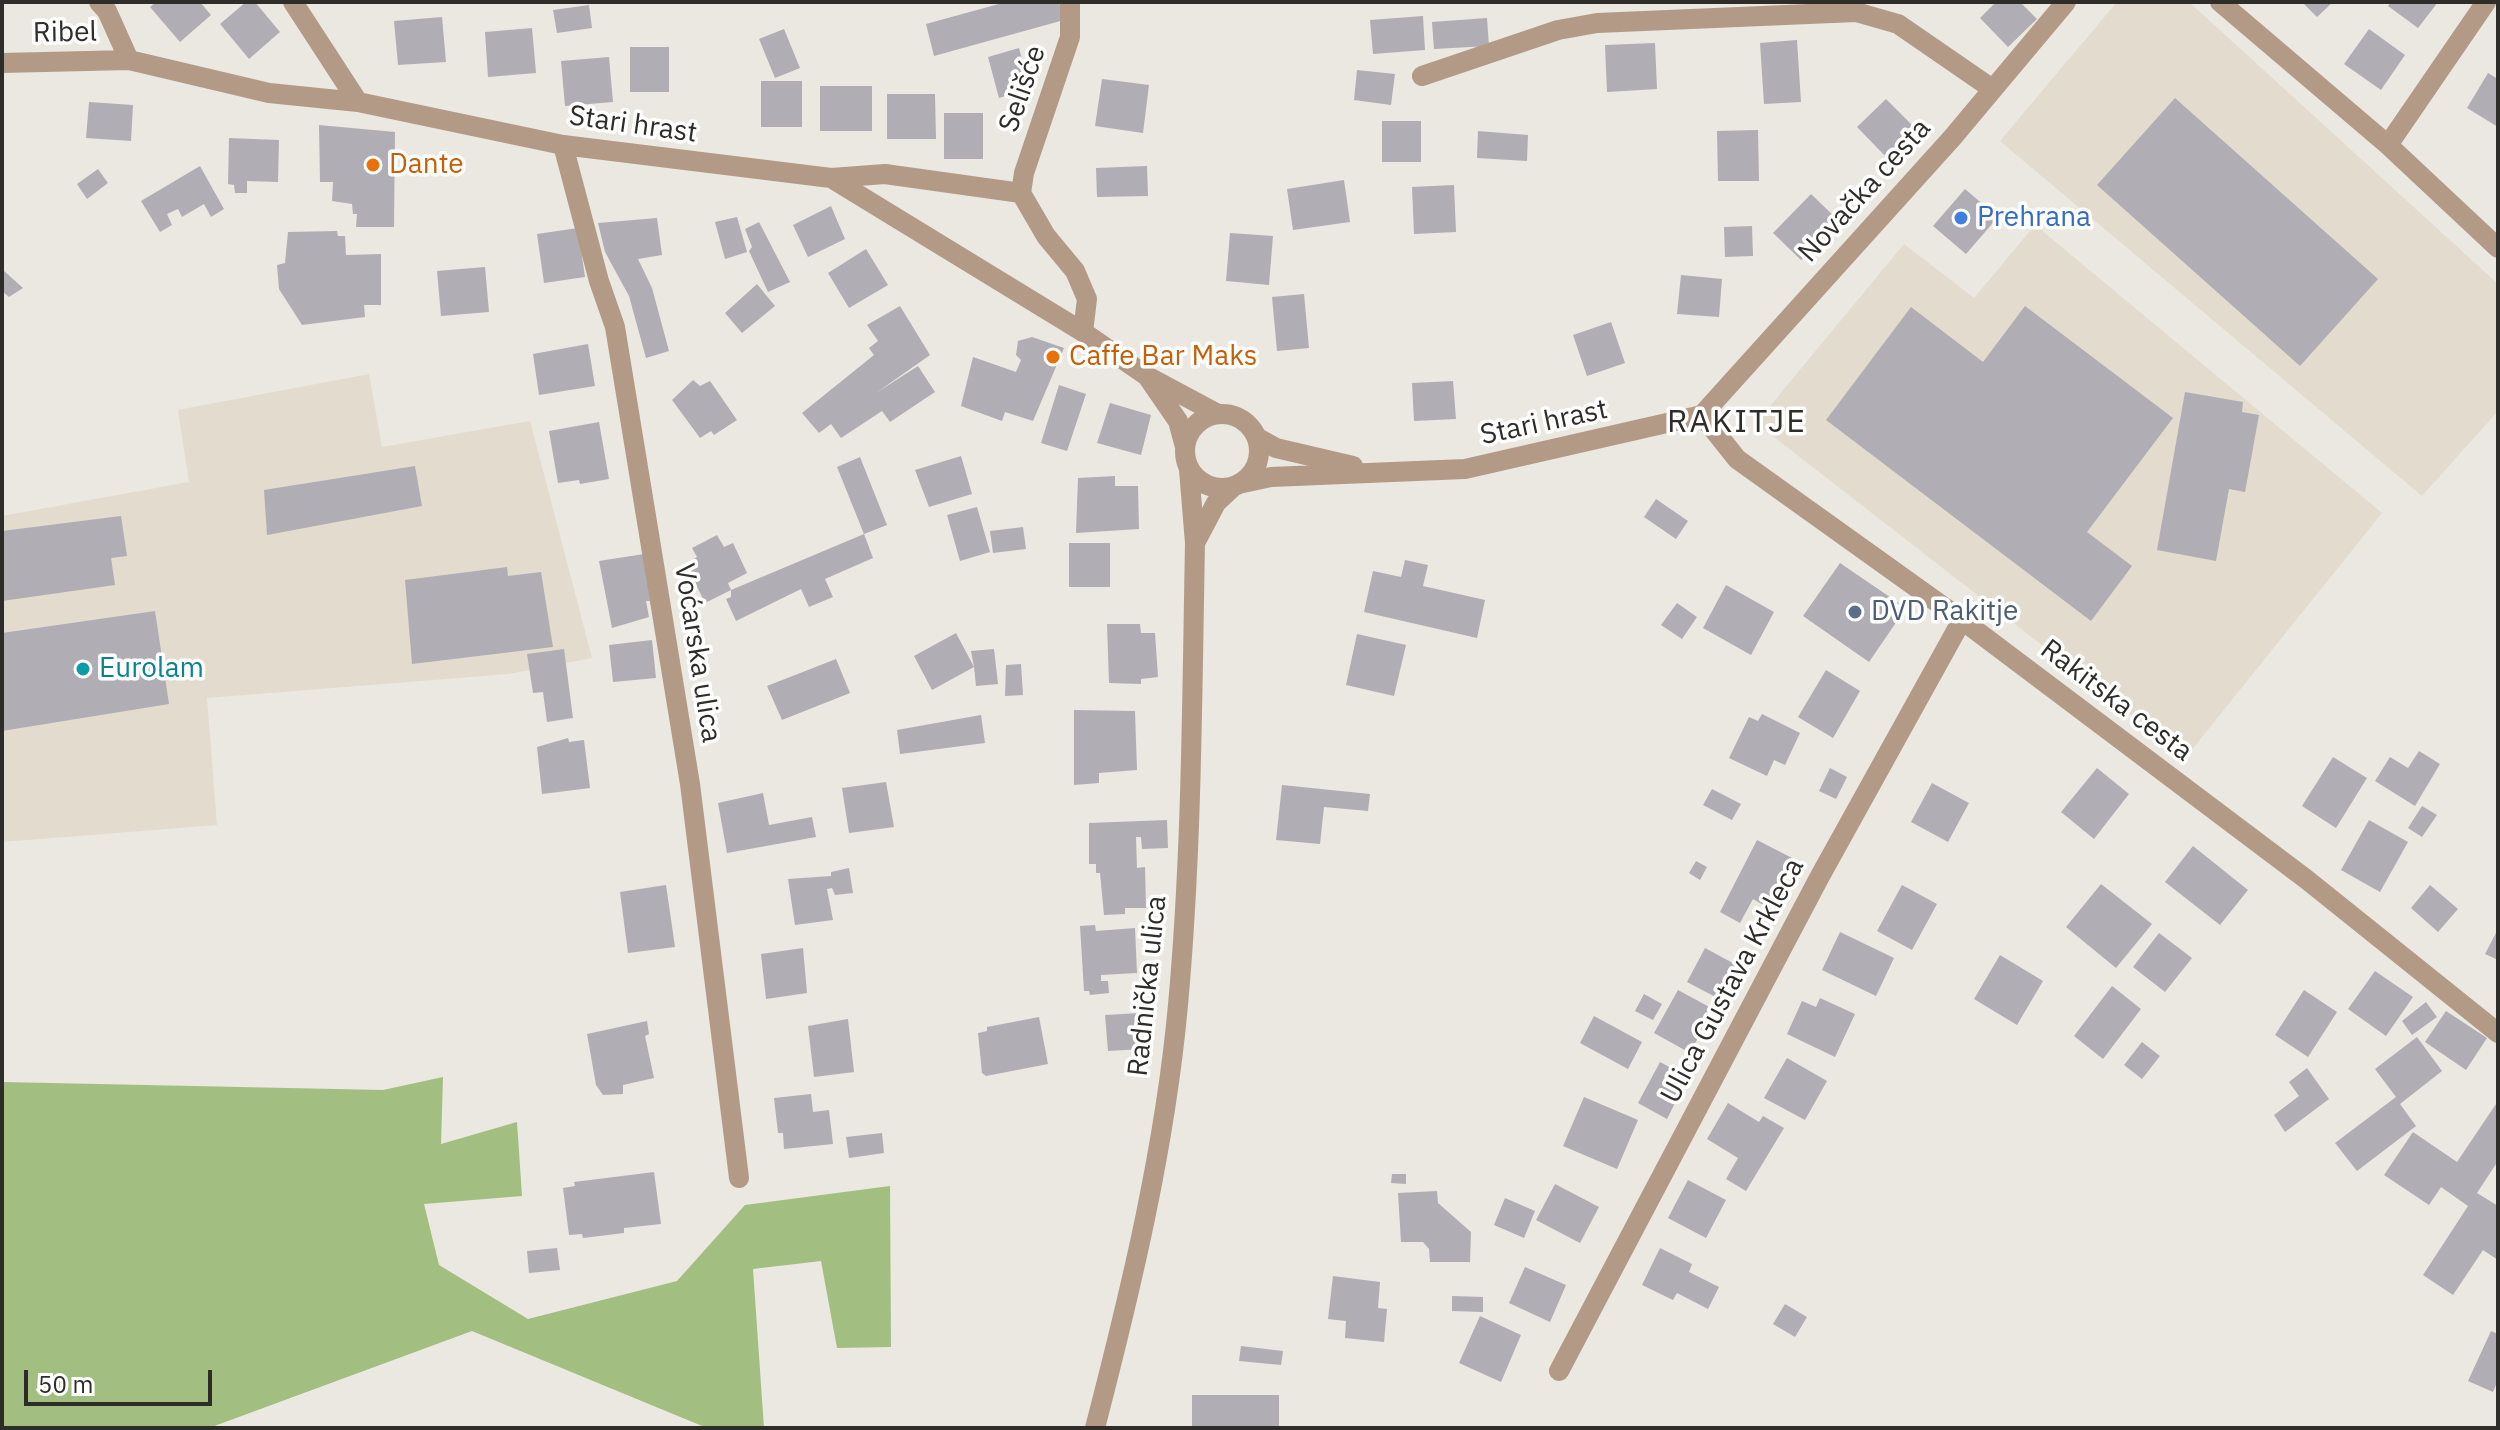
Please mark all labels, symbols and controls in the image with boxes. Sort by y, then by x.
street label: Ribel [33,16,97,50]
street label: Selišće [993,41,1053,137]
street label: Stari hrast [567,99,699,151]
street label: Novačka cesta [1792,112,1938,270]
place label: Dante [389,148,464,182]
marker: Dante [364,156,382,174]
place label: Prehrana [1977,201,2091,235]
marker: Prehrana [1952,209,1970,227]
place label: Caffe Bar Maks [1069,340,1257,374]
marker: Caffe Bar Maks [1044,348,1062,366]
street label: Stari hrast [1477,393,1611,453]
district label: RAKITJE [1667,404,1807,442]
street label: Voćarska ulica [666,561,728,745]
place label: DVD Rakitje [1871,595,2018,629]
marker: DVD Rakitje [1846,603,1864,621]
street label: Rakitska cesta [2033,633,2199,769]
place label: Eurolam [99,652,204,686]
marker: Eurolam [74,660,92,678]
street label: Ulica Gustava Krkleca [1654,853,1812,1109]
street label: Radnička ulica [1122,894,1174,1078]
scale bar [28,1354,216,1404]
text: 50 m [38,1368,93,1400]

